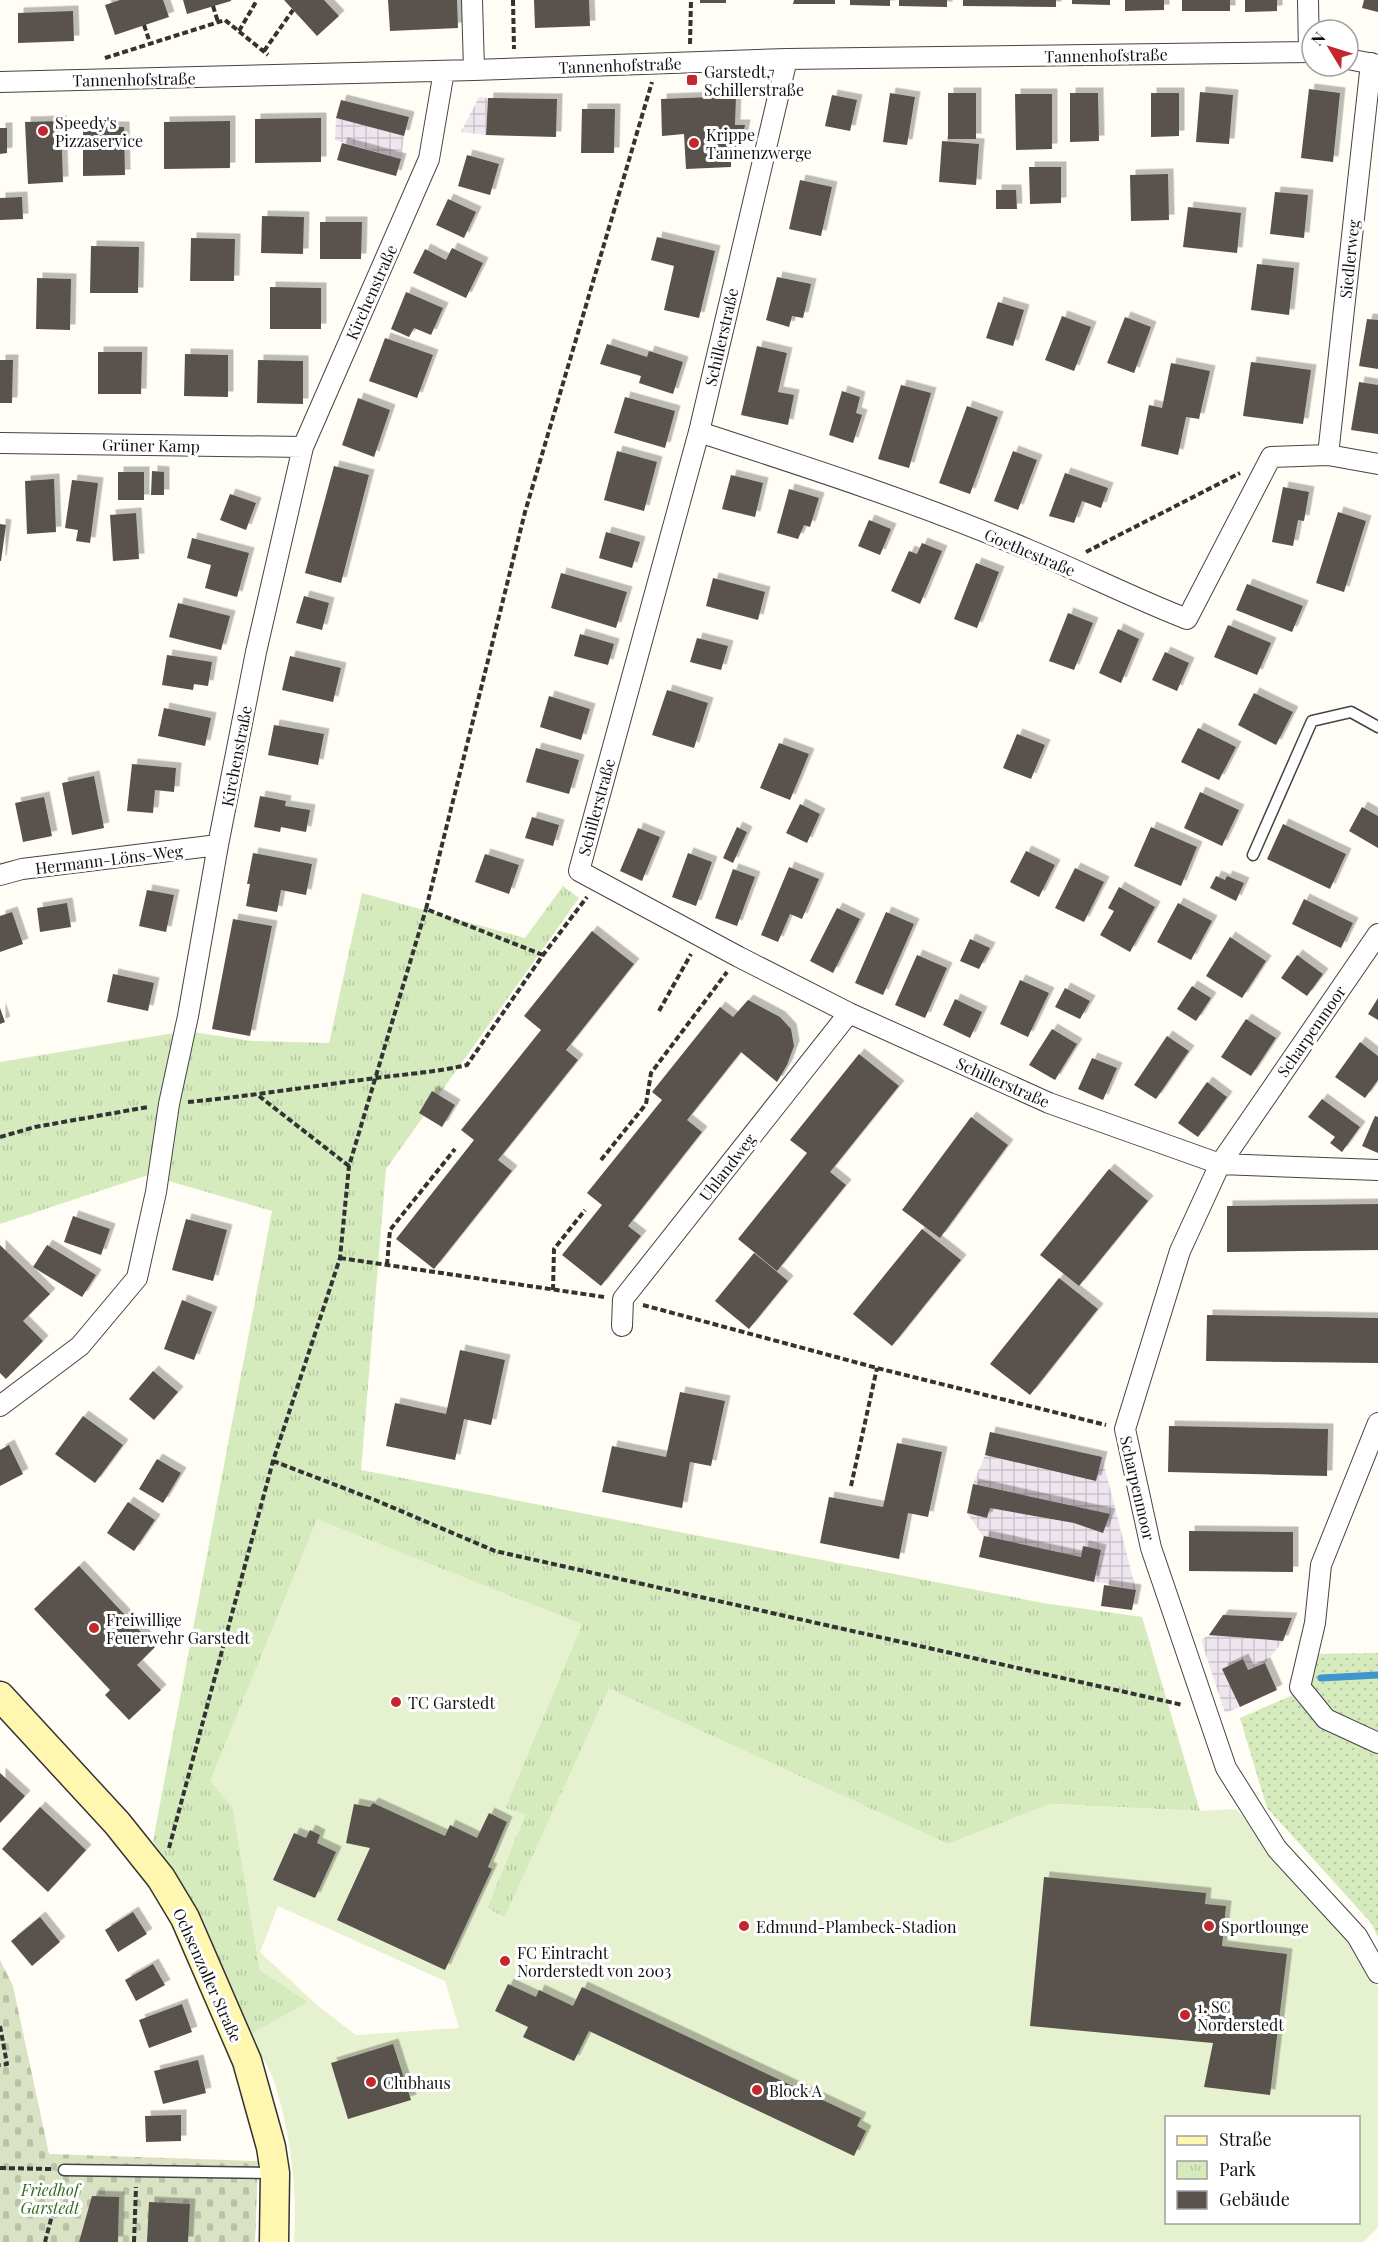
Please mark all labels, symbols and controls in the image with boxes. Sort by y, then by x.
north arrow [1300,18,1360,78]
text: N [1306,27,1330,49]
street label: Tannenhofstraße [1044,43,1168,67]
street label: Tannenhofstraße [558,52,682,78]
place label: Garstedt, Schillerstraße [704,61,804,100]
street label: Tannenhofstraße [72,67,196,91]
marker: Garstedt, Schillerstraße [685,73,699,87]
place label: Speedy's Pizzaservice [55,112,143,151]
marker: Speedy's Pizzaservice [36,124,50,138]
place label: Krippe Tannenzwerge [706,124,812,163]
marker: Krippe Tannenzwerge [687,136,701,150]
street label: Siedlerweg [1334,218,1364,299]
street label: Kirchenstraße [341,241,401,343]
street label: Schillerstraße [700,286,742,388]
street label: Grüner Kamp [102,434,200,456]
street label: Goethestraße [981,523,1079,581]
street label: Kirchenstraße [216,704,256,808]
street label: Schillerstraße [573,756,619,858]
street label: Hermann-Löns-Weg [34,839,185,878]
street label: Scharpenmoor [1272,981,1350,1081]
street label: Schillerstraße [953,1052,1053,1112]
street label: Uhlandweg [694,1129,760,1205]
street label: Scharpenmoor [1116,1434,1160,1542]
place label: Freiwillige Feuerwehr Garstedt [106,1609,250,1648]
marker: Freiwillige Feuerwehr Garstedt [87,1621,101,1635]
place label: TC Garstedt [408,1692,495,1713]
marker: TC Garstedt [389,1695,403,1709]
street label: Ochsenzoller Straße [169,1905,247,2045]
place label: Edmund-Plambeck-Stadion [756,1916,957,1937]
place label: Sportlounge [1221,1916,1309,1937]
marker: Edmund-Plambeck-Stadion [737,1919,751,1933]
marker: Sportlounge [1202,1919,1216,1933]
place label: FC Eintracht Norderstedt von 2003 [517,1942,671,1981]
marker: FC Eintracht Norderstedt von 2003 [498,1954,512,1968]
place label: 1. SC Norderstedt [1197,1996,1284,2035]
marker: 1. SC Norderstedt [1178,2008,1192,2022]
place label: Clubhaus [383,2072,451,2093]
marker: Clubhaus [364,2075,378,2089]
place label: Block A [769,2080,823,2101]
marker: Block A [750,2083,764,2097]
legend [1165,2116,1360,2224]
text: Straße [1219,2127,1272,2151]
text: Park [1219,2157,1256,2181]
park label: Friedhof Garstedt [20,2179,82,2218]
text: Gebäude [1219,2187,1290,2211]

